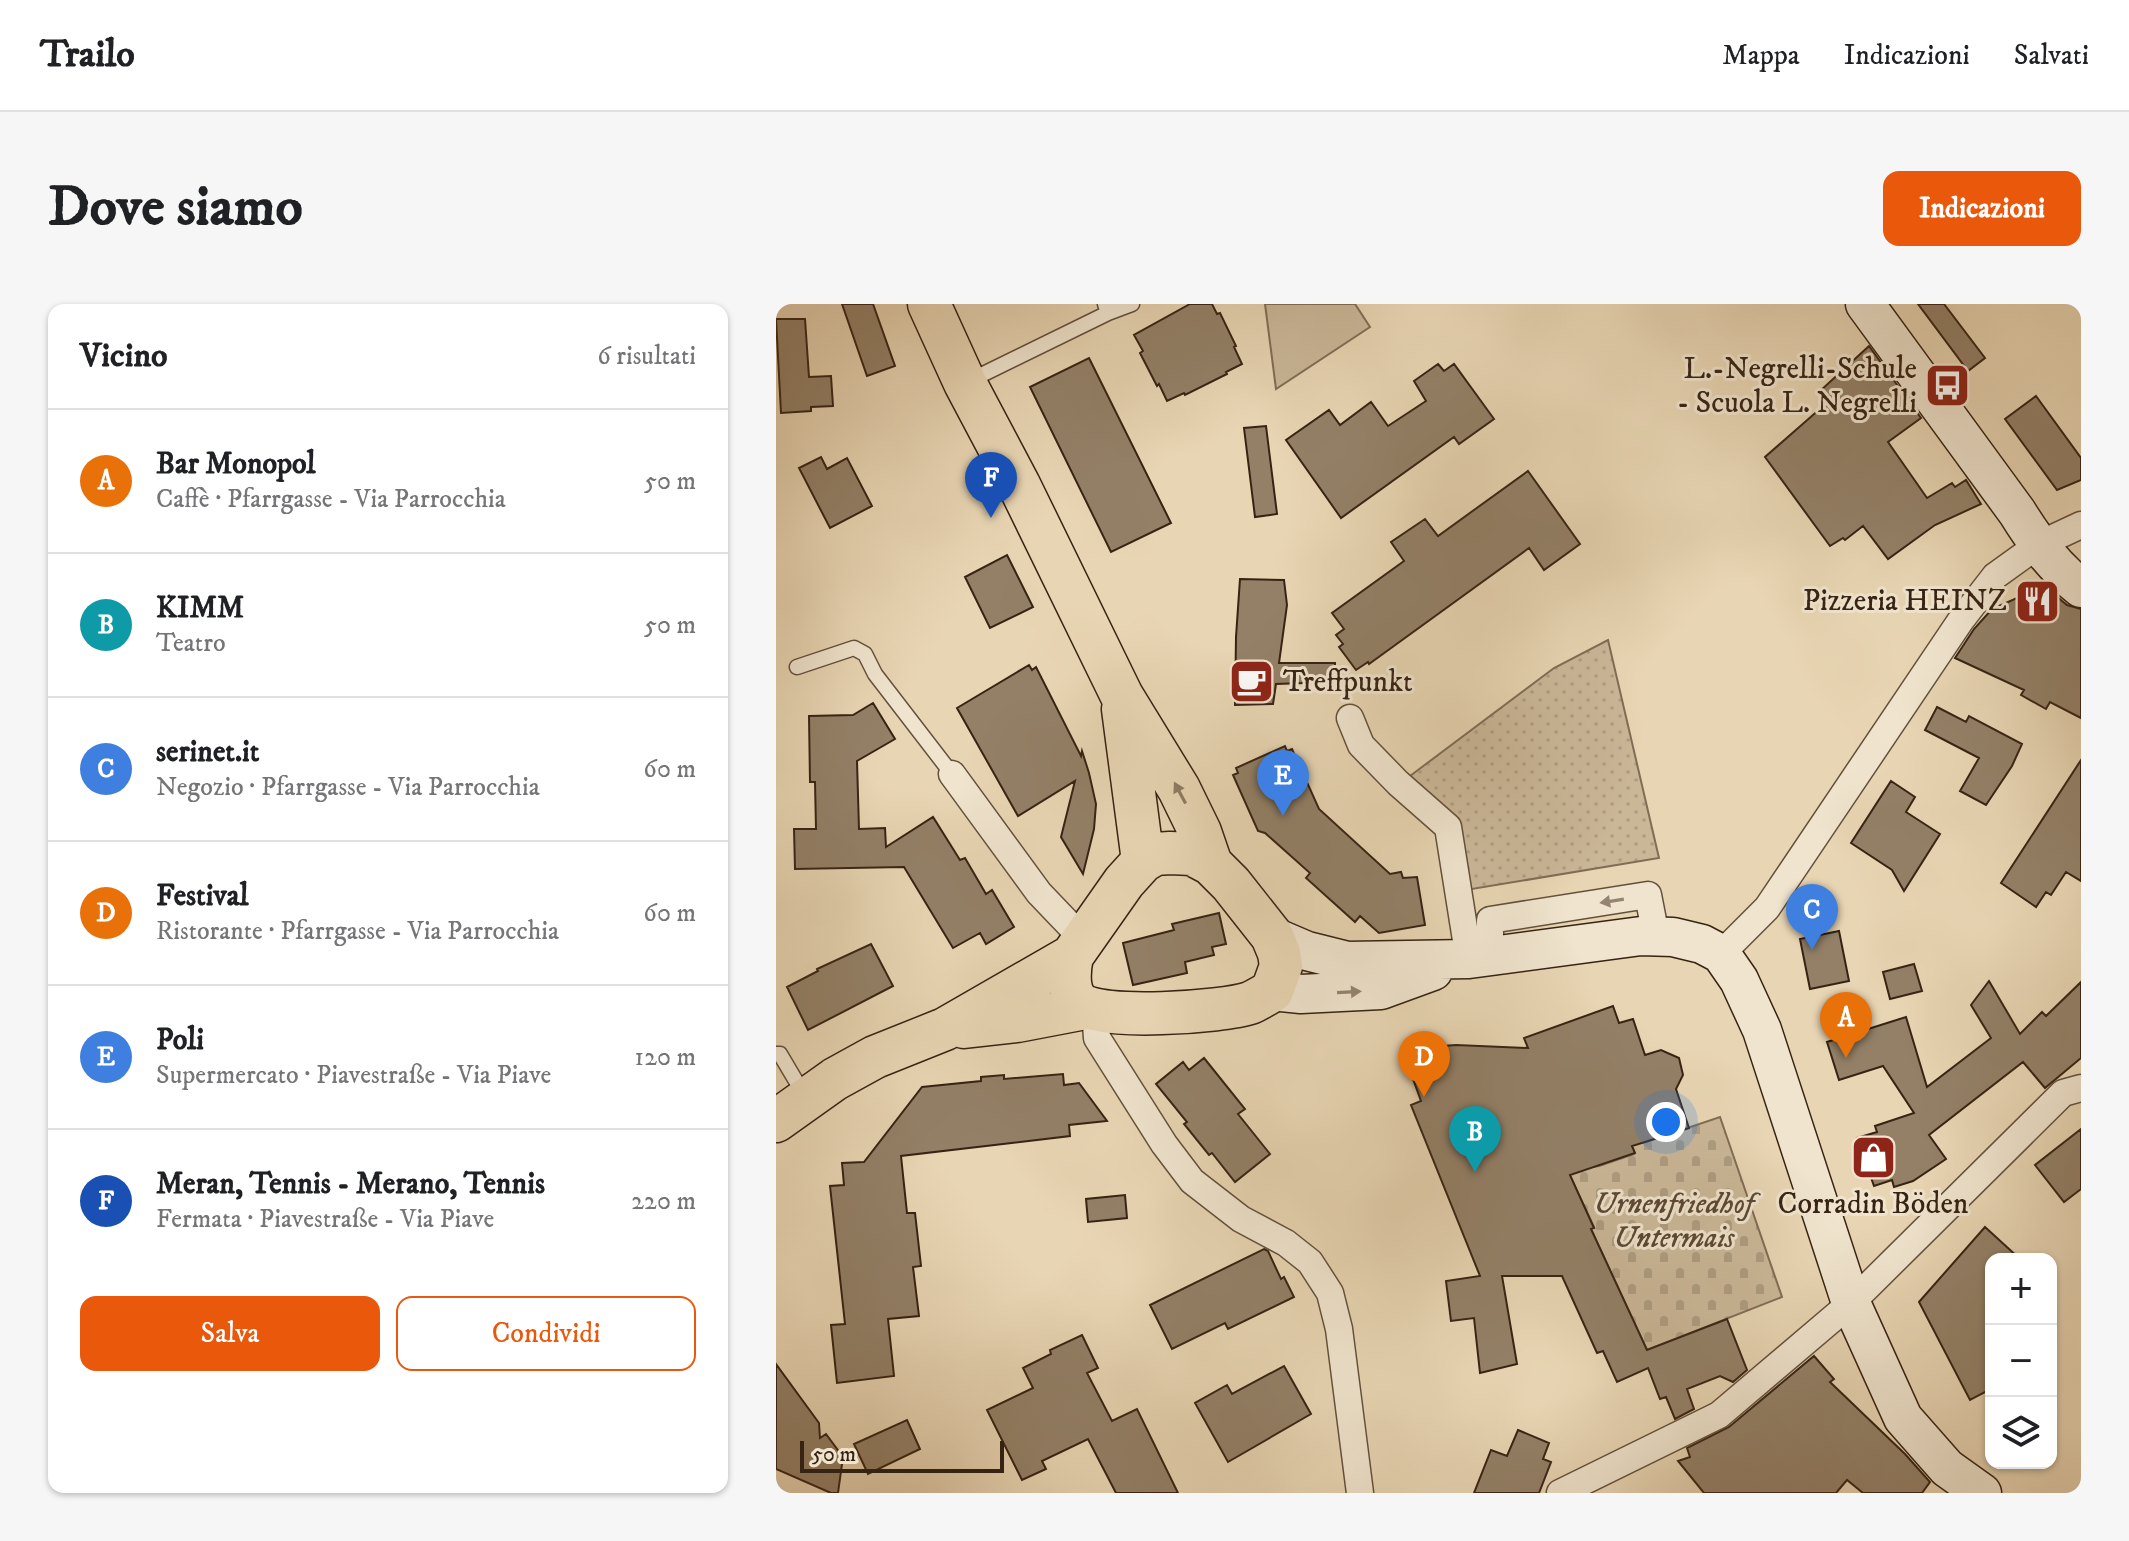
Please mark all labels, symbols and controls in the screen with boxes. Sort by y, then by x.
text: Trailo [40,31,135,79]
text: Mappa [1722,38,1800,73]
text: Indicazioni [1844,38,1970,73]
text: Salvati [2014,38,2089,73]
button: Indicazioni [1883,171,2081,246]
text: Dove siamo [48,173,303,243]
text: Vicino [80,335,168,377]
text: 6 risultati [597,340,696,373]
place label: L.-Negrelli-Schule - Scuola L. Negrelli [1677,351,1917,422]
bus stop icon: L.-Negrelli-Schule - Scuola L. Negrelli [1924,362,1972,410]
text: Bar Monopol [156,446,316,483]
pin: F [965,452,1017,518]
text: A [98,465,114,498]
text: 50 m [644,465,696,498]
text: Caffè · Pfarrgasse - Via Parrocchia [156,483,506,516]
restaurant icon: Pizzeria HEINZ [2014,577,2062,625]
place label: Pizzeria HEINZ [1803,583,2007,620]
text: KIMM [156,590,244,627]
text: B [98,609,114,642]
text: 50 m [644,609,696,642]
text: Teatro [156,627,226,660]
cafe icon: Treffpunkt [1228,658,1276,706]
place label: Treffpunkt [1283,664,1413,701]
text: serinet.it [156,734,259,771]
pin: E [1257,750,1309,816]
text: C [97,753,115,786]
text: 60 m [643,753,696,786]
text: Negozio · Pfarrgasse - Via Parrocchia [156,771,540,804]
one-way arrow [1174,781,1187,804]
text: Festival [156,878,248,915]
pin: C [1786,884,1838,950]
one-way arrow [1599,895,1624,907]
text: D [96,897,116,930]
text: 60 m [643,897,696,930]
text: Ristorante · Pfarrgasse - Via Parrocchia [156,915,559,948]
one-way arrow [1337,985,1362,998]
pin: A [1820,992,1872,1058]
text: Poli [156,1022,204,1059]
pin: D [1398,1031,1450,1097]
text: E [97,1041,115,1074]
text: 120 m [635,1041,696,1074]
text: Supermercato · Piavestraße - Via Piave [156,1059,551,1092]
your location [1646,1102,1686,1142]
pin: B [1449,1106,1501,1172]
shop icon: Corradin Böden [1849,1134,1897,1182]
text: Meran, Tennis - Merano, Tennis [156,1166,545,1203]
text: F [98,1185,114,1218]
text: 220 m [631,1185,696,1218]
park label: Urnenfriedhof Untermais [1594,1186,1761,1257]
place label: Corradin Böden [1778,1186,1969,1223]
text: Fermata · Piavestraße - Via Piave [156,1203,494,1236]
map controls [1985,1253,2057,1469]
button: + [1985,1253,2057,1325]
button: Salva [80,1296,380,1371]
button: Condividi [396,1296,696,1371]
button: − [1985,1325,2057,1397]
button: layers [1985,1397,2057,1469]
scale bar [800,1437,1004,1473]
text: 50 m [812,1441,856,1468]

